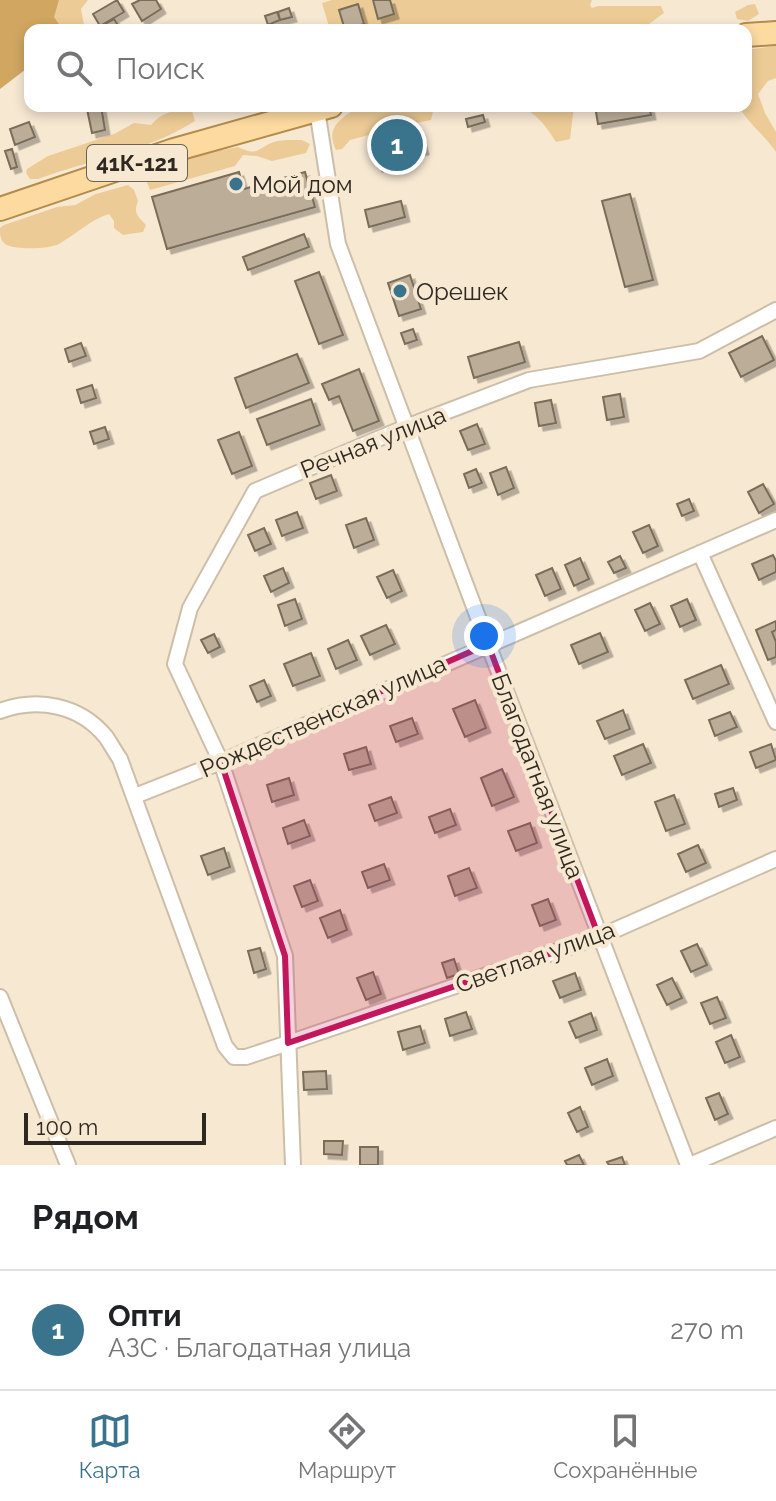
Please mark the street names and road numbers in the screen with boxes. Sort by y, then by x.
road number: 41К-121 [87,145,187,181]
street label: Речная улица [296,400,450,484]
street label: Рождественская улица [196,649,450,783]
street label: Благодатная улица [485,669,591,883]
street label: Светлая улица [451,915,619,999]

